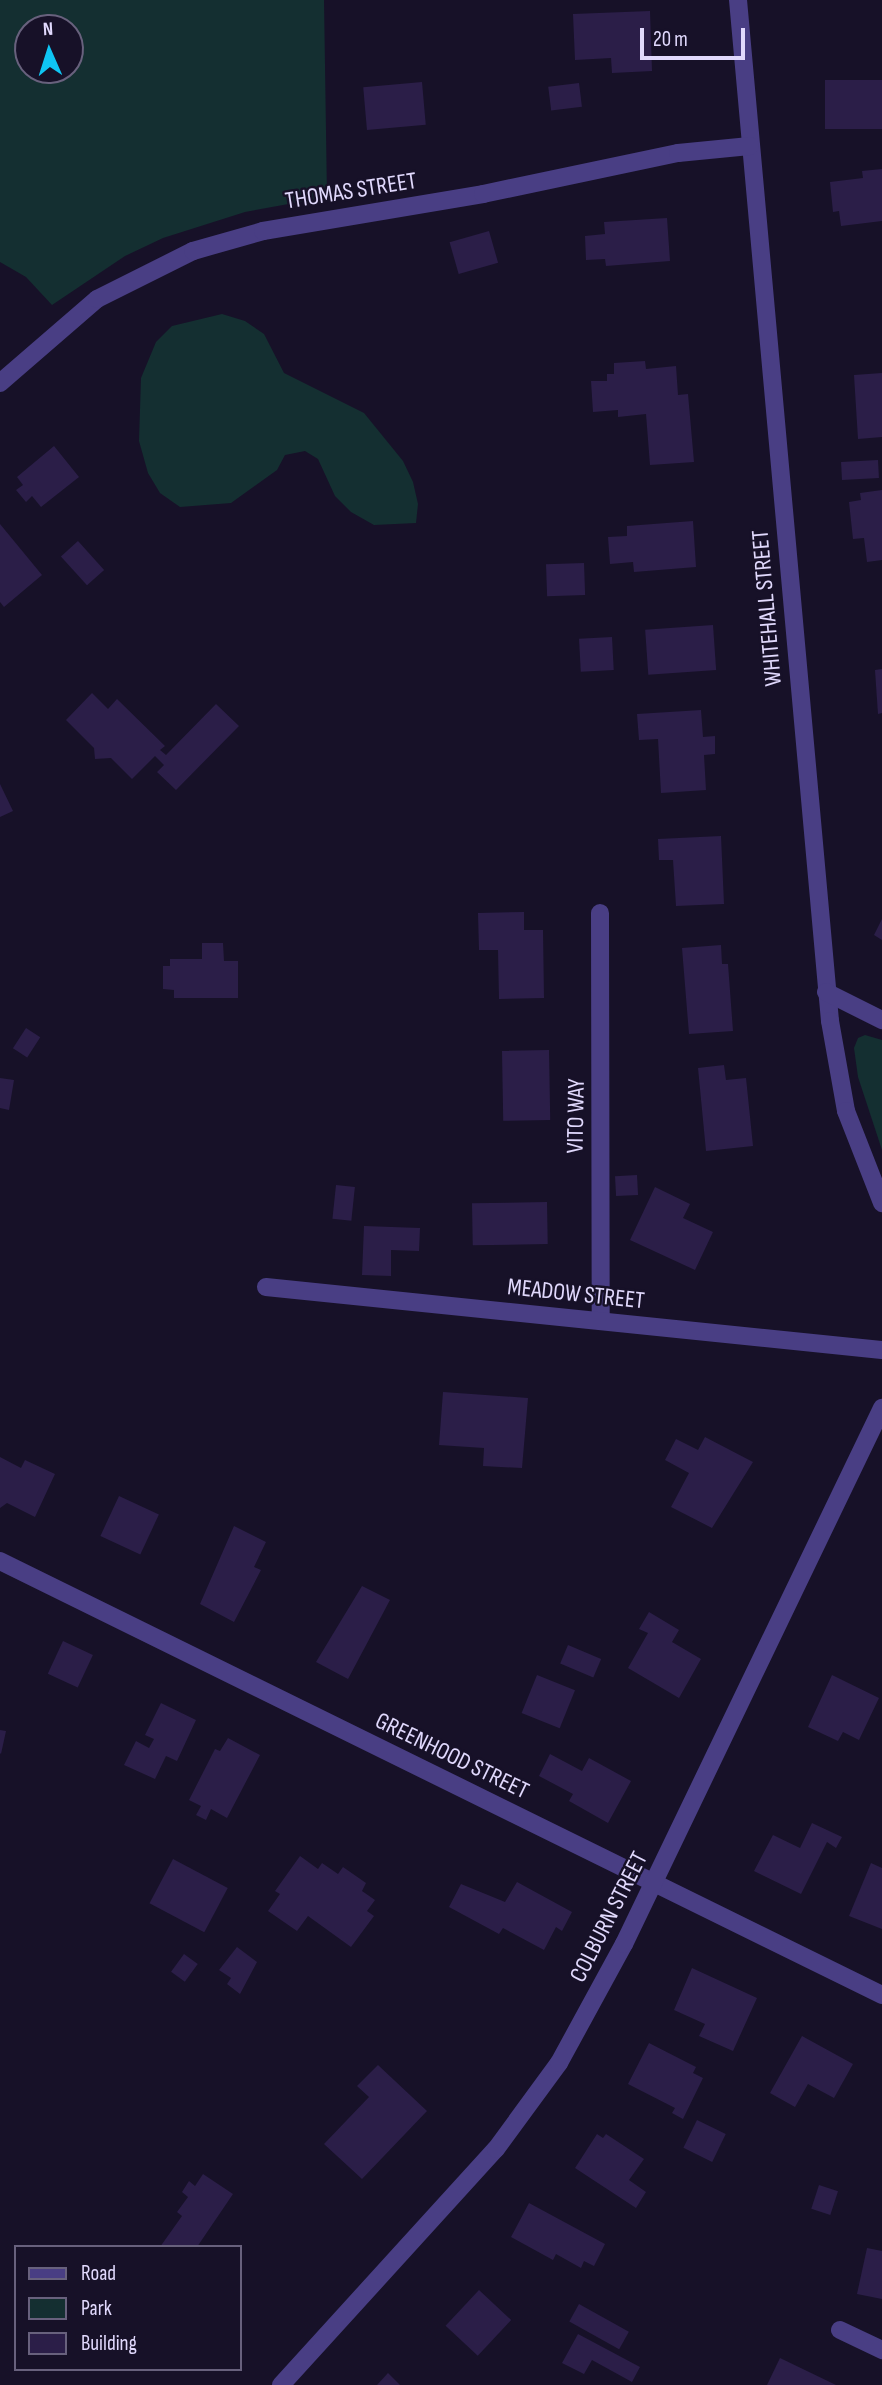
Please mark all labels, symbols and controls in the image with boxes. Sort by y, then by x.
north arrow [14,14,84,84]
scale bar [644,14,749,58]
text: N [42,18,54,41]
text: 20 m [653,27,688,52]
street label: THOMAS STREET [283,166,419,216]
street label: WHITEHALL STREET [746,529,788,687]
street label: VITO WAY [561,1078,591,1154]
street label: MEADOW STREET [506,1272,646,1316]
street label: GREENHOOD STREET [371,1706,533,1806]
street label: COLBURN STREET [564,1847,654,1987]
legend [14,2245,242,2371]
text: Road [81,2261,116,2286]
text: Park [81,2296,112,2321]
text: Building [81,2331,137,2356]

